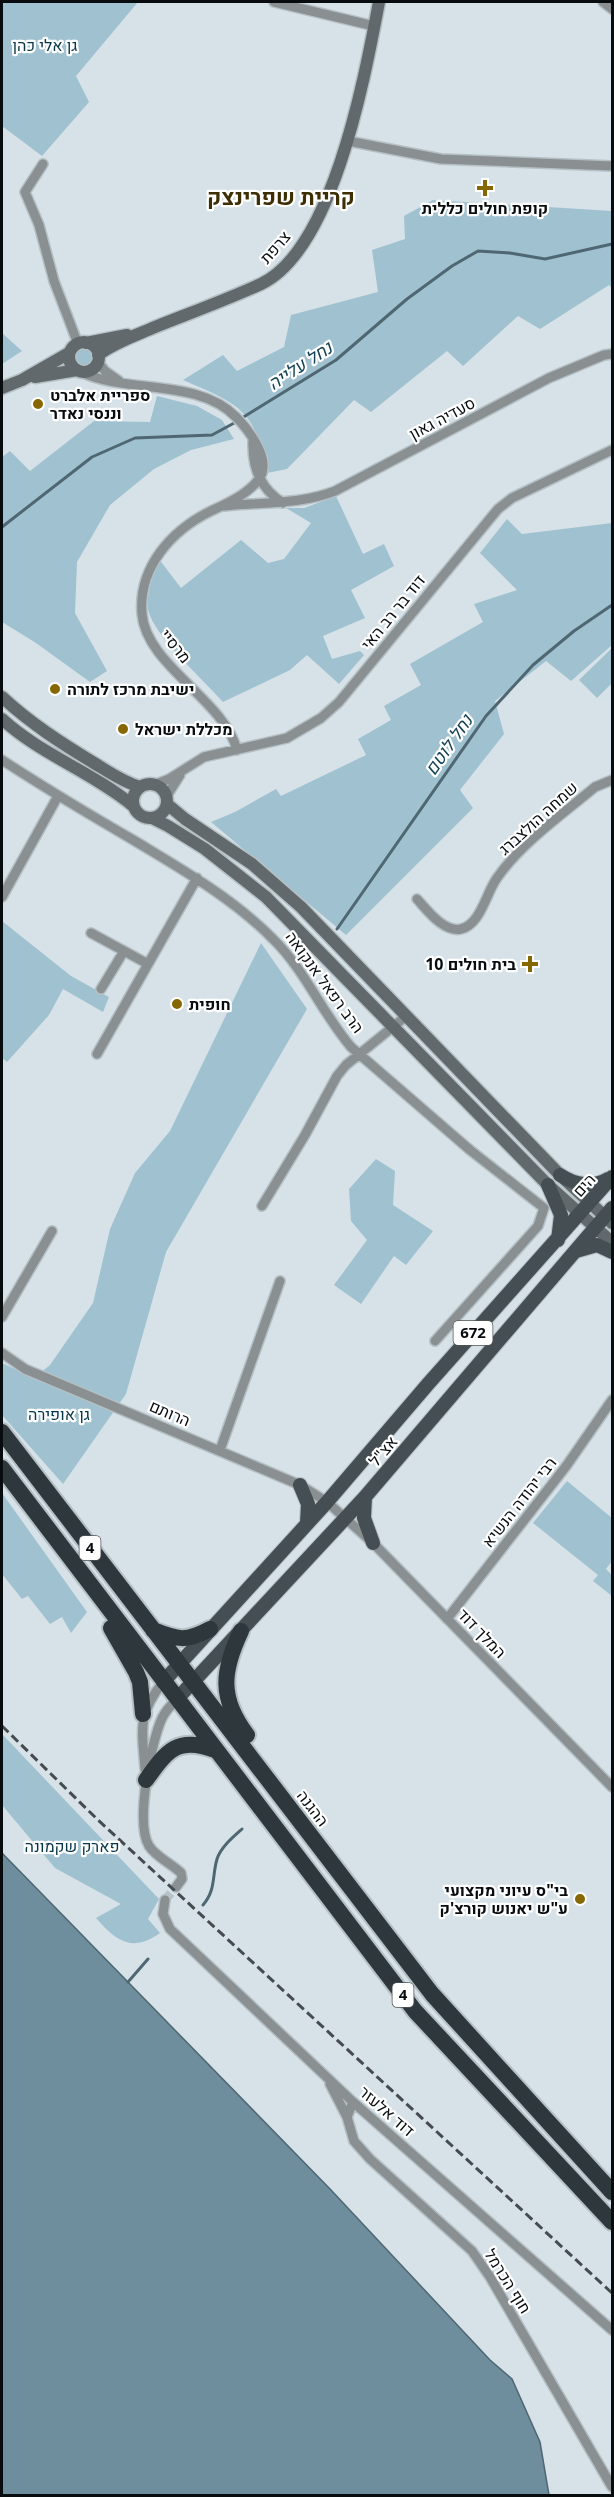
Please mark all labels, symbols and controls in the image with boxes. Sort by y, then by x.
park label: גן אלי כהן [12,34,78,56]
marker: קופת חולים כללית [476,179,494,197]
district label: קריית שפרינצק [207,181,355,211]
place label: קופת חולים כללית [422,197,548,219]
street label: צרפת [255,226,295,268]
water label: נחל עלייה [263,335,338,395]
place label: ספריית אלברט וננסי נאדר [50,384,150,424]
street label: סעדיה גאון [405,391,479,445]
marker: ספריית אלברט וננסי נאדר [31,397,45,411]
street label: דוד בר רב האי [356,570,430,654]
street label: מרסיי [156,624,196,668]
place label: ישיבת מרכז לתורה [67,678,194,700]
marker: ישיבת מרכז לתורה [48,682,62,696]
water label: נחל לוטם [419,708,478,779]
place label: מכללת ישראל [135,718,233,740]
marker: מכללת ישראל [116,722,130,736]
street label: שמחה הולצברג [494,776,582,860]
street label: הרב רפאל אנקואה [281,927,369,1037]
place label: בית חולים 10 [425,953,516,975]
marker: בית חולים 10 [521,955,539,973]
place label: חופית [189,993,231,1015]
marker: חופית [170,997,184,1011]
street label: הים [568,1169,600,1201]
road number: 672 [454,1321,492,1345]
street label: הרותם [146,1395,194,1431]
park label: גן אופירה [28,1403,90,1425]
street label: אצ"ל [364,1431,402,1471]
street label: רבי יהודה הנשיא [477,1452,561,1552]
road number: 4 [80,1536,100,1560]
street label: המלך דוד [453,1603,511,1663]
street label: ההגנה [292,1785,334,1831]
park label: פארק שקמונה [25,1835,119,1857]
place label: בי"ס עיוני מקצועי ע"ש יאנוש קורצ'ק [440,1879,568,1919]
marker: בי"ס עיוני מקצועי ע"ש יאנוש קורצ'ק [573,1892,587,1906]
road number: 4 [392,1983,414,2007]
street label: דוד אלעזר [355,2081,419,2141]
street label: חוף הכרמל [480,2245,536,2317]

